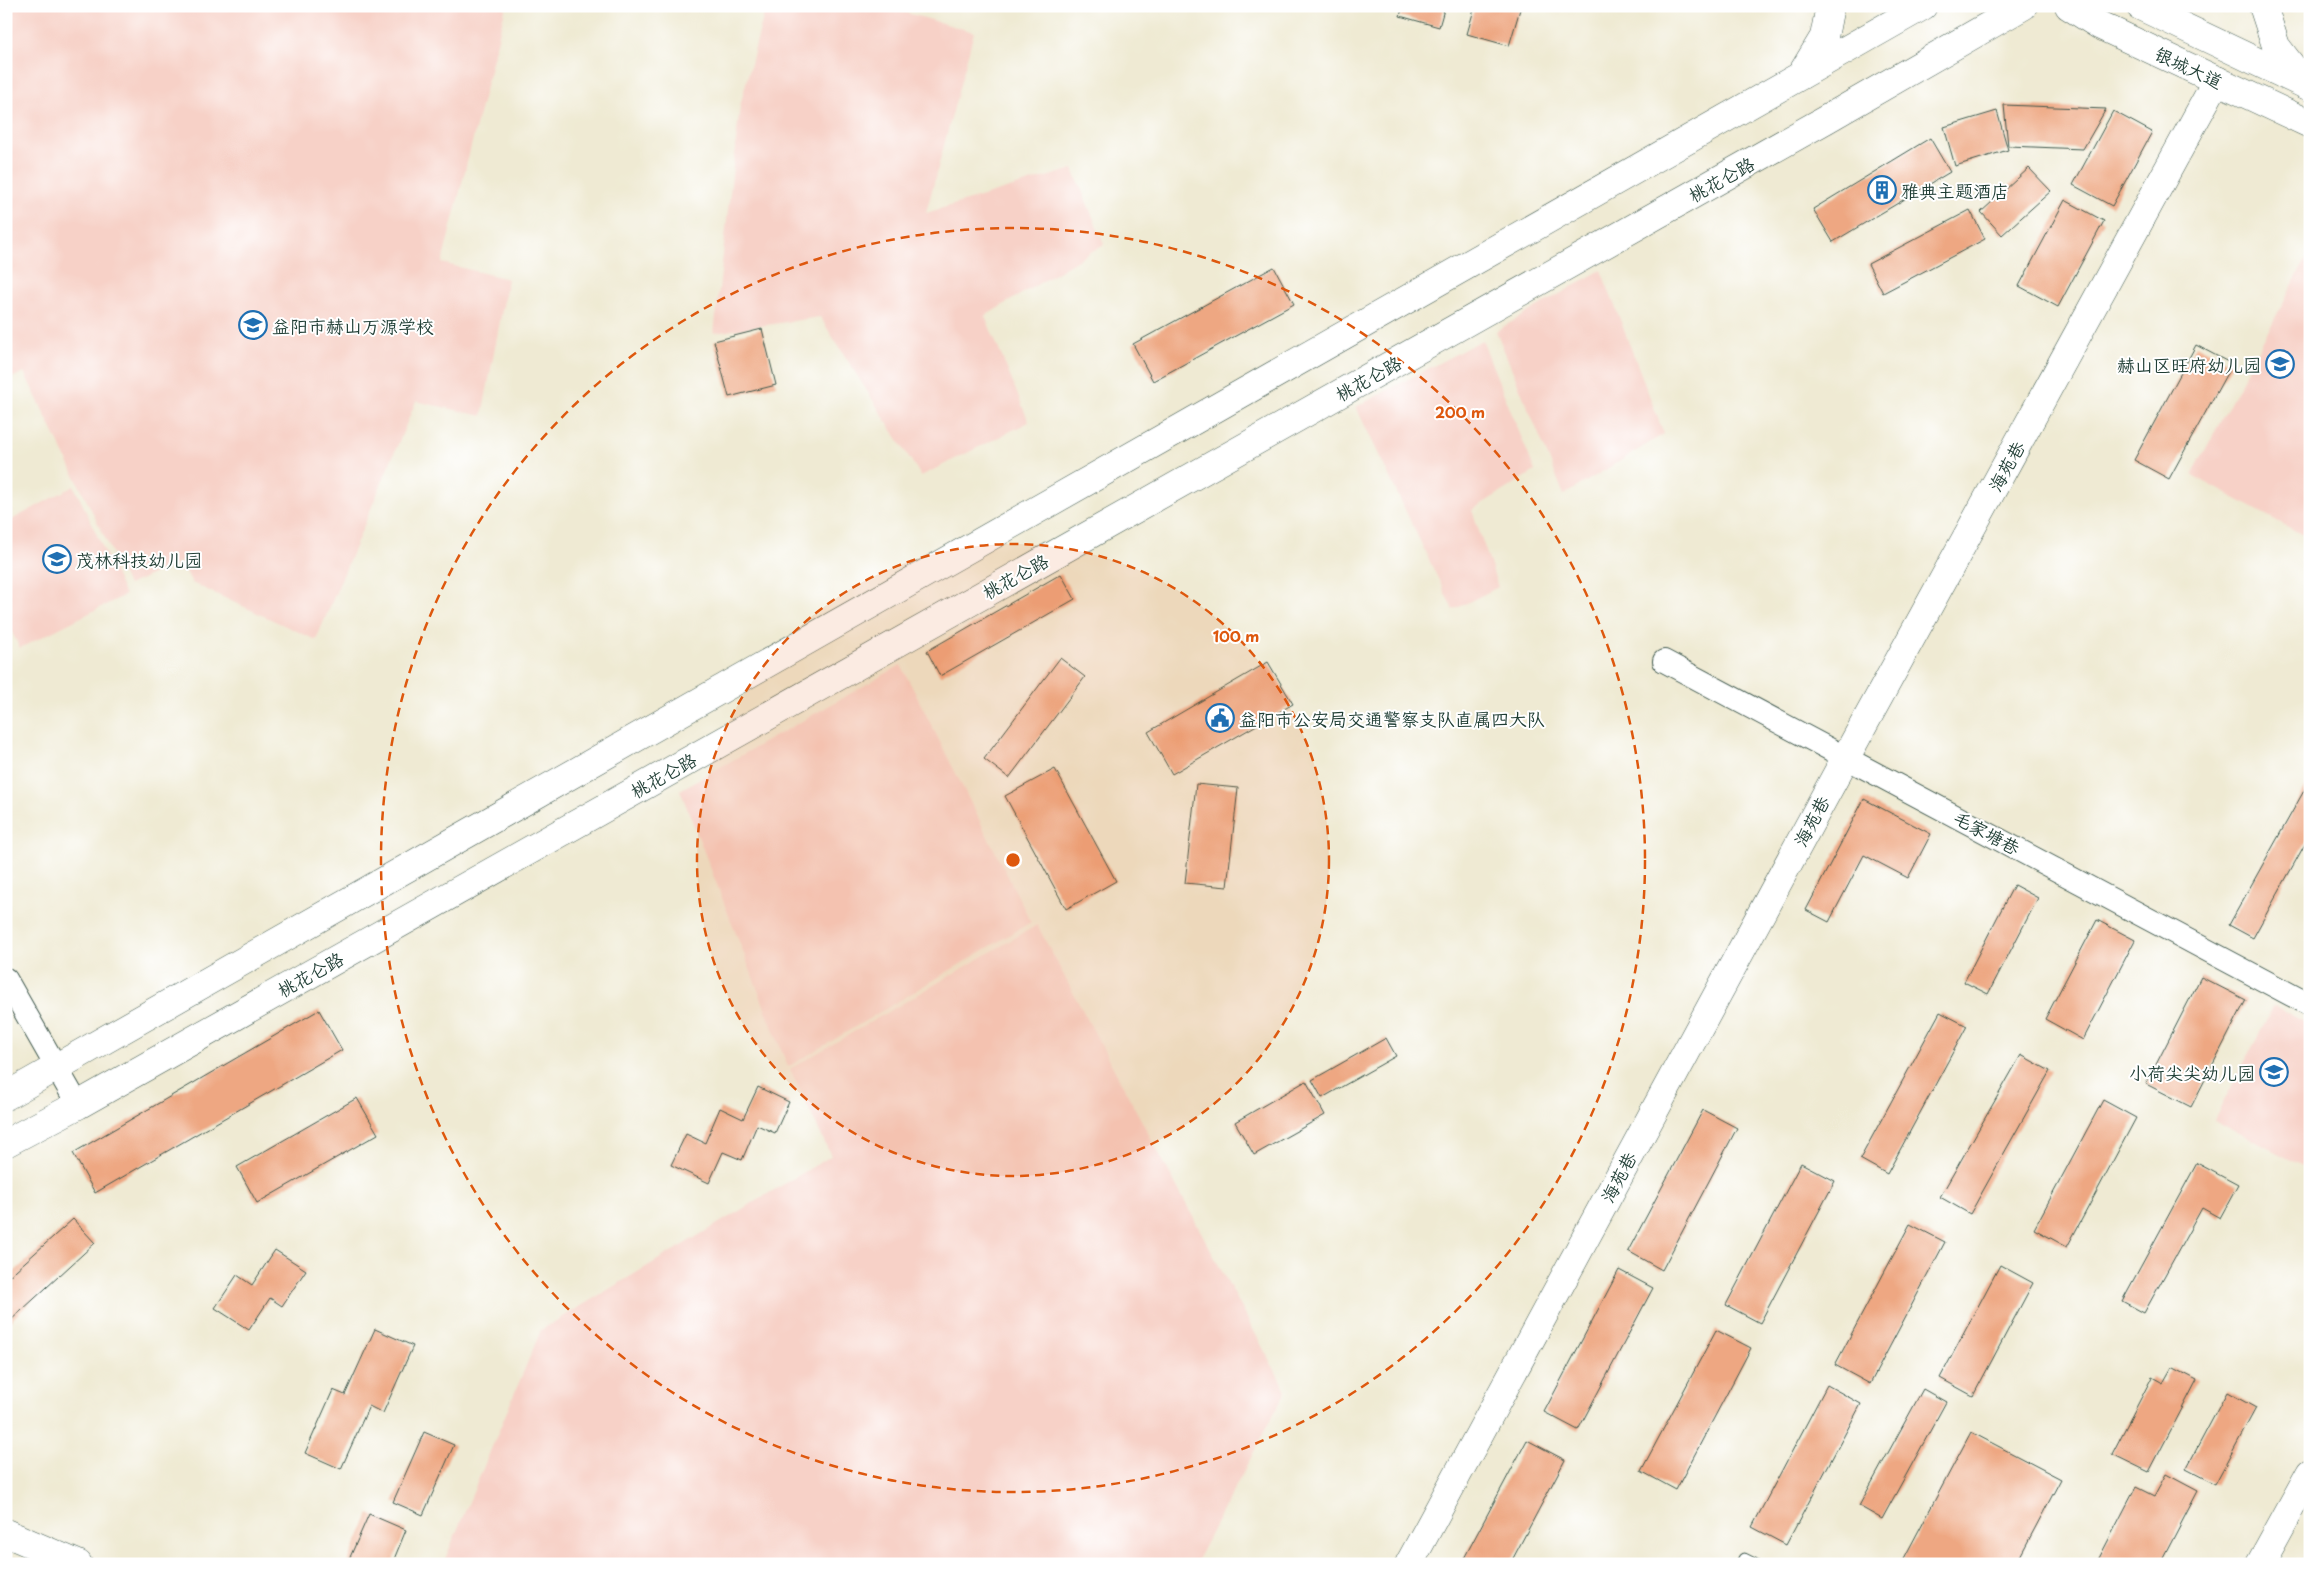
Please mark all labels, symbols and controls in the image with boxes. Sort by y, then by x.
street label: 银城大道 [2151,40,2227,94]
street label: 桃花仑路 [1683,150,1759,208]
building icon: 雅典主题酒店 [1867,175,1897,205]
place label: 雅典主题酒店 [1901,177,2009,204]
school or university icon: 益阳市赫山万源学校 [238,310,268,340]
place label: 益阳市赫山万源学校 [272,312,434,339]
street label: 桃花仑路 [1330,349,1406,407]
school or university icon: 赫山区旺府幼儿园 [2265,349,2295,379]
place label: 赫山区旺府幼儿园 [2117,351,2261,378]
text: 200 m [1435,400,1485,423]
street label: 海苑巷 [1981,436,2031,496]
school or university icon: 茂林科技幼儿园 [42,544,72,574]
place label: 茂林科技幼儿园 [76,546,202,573]
street label: 桃花仑路 [977,547,1053,605]
text: 100 m [1213,624,1259,647]
public building icon: 益阳市公安局交通警察支队直属四大队 [1205,703,1235,733]
place label: 益阳市公安局交通警察支队直属四大队 [1239,705,1545,732]
street label: 桃花仑路 [625,746,701,804]
street label: 海苑巷 [1786,791,1836,851]
street label: 毛家塘巷 [1949,803,2025,861]
centre of rings [1004,851,1022,869]
street label: 桃花仑路 [272,945,348,1003]
school or university icon: 小荷尖尖幼儿园 [2259,1057,2289,1087]
place label: 小荷尖尖幼儿园 [2129,1059,2255,1086]
street label: 海苑巷 [1593,1147,1643,1207]

